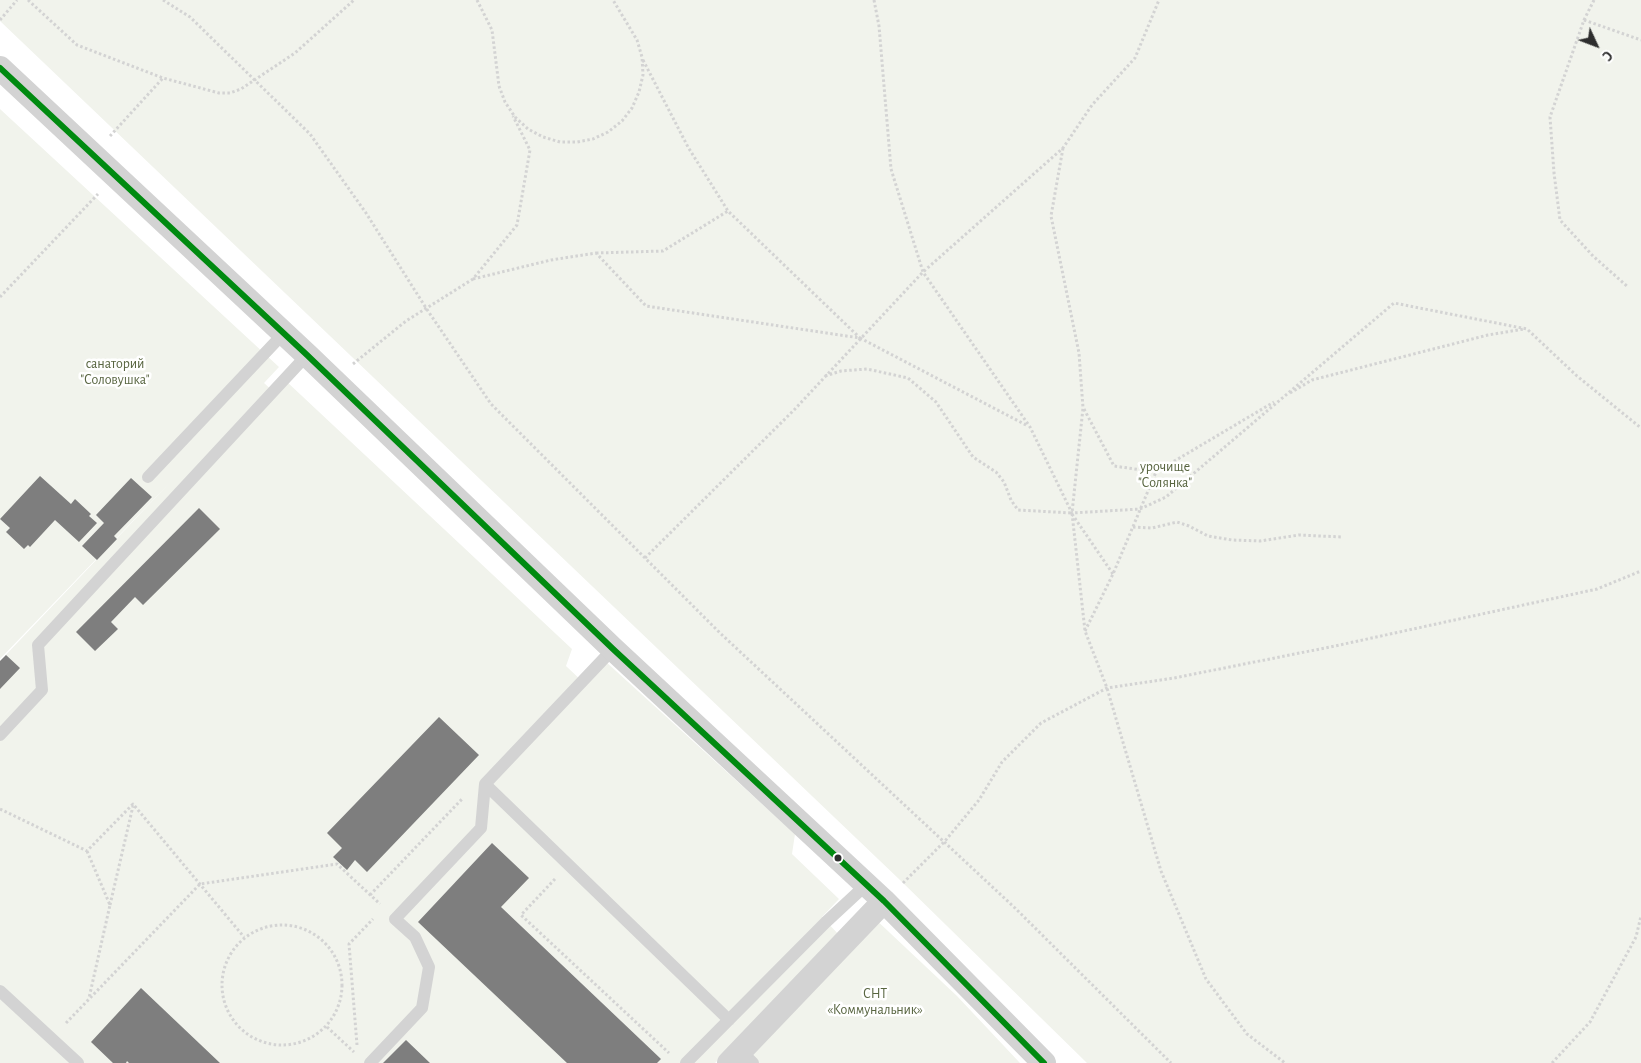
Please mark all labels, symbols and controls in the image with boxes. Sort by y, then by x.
north arrow [1571,20,1621,70]
text: С [1599,48,1615,63]
park label: cанаторий "Соловушка" [80,356,150,388]
park label: урочище "Солянка" [1138,459,1192,492]
unlabelled marker [833,853,843,863]
park label: СНТ «Коммунальник» [827,986,923,1019]

